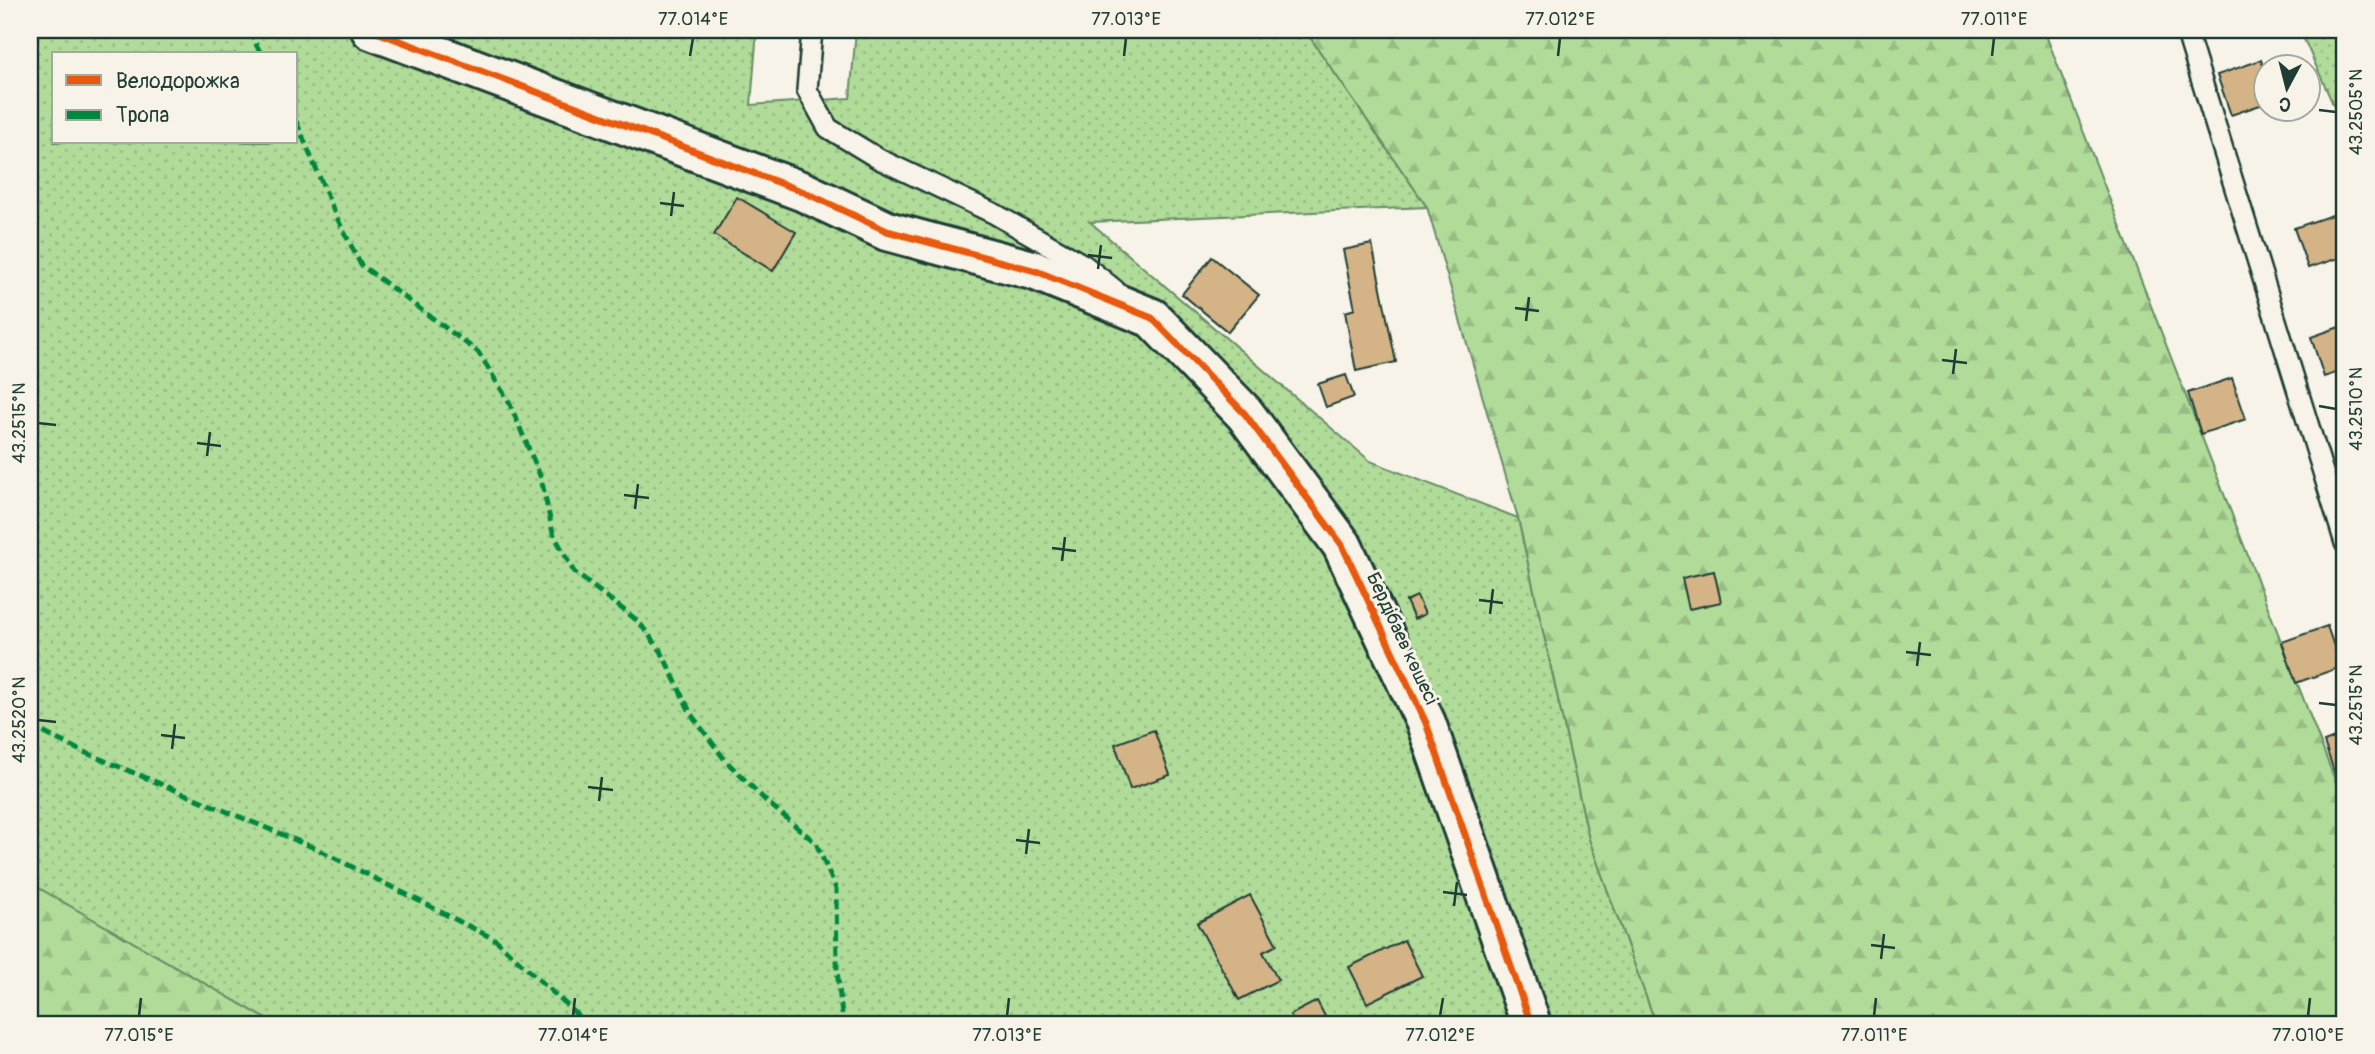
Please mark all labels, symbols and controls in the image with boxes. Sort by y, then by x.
text: 77.014°E [658,8,728,31]
text: 77.013°E [1091,8,1161,31]
text: 77.012°E [1525,8,1595,31]
text: 77.011°E [1961,8,2027,31]
legend [52,52,298,144]
north arrow [2252,52,2322,122]
text: Велодорожка [116,68,240,95]
text: 43.2505°N [2345,69,2368,155]
text: С [2278,91,2292,117]
text: Тропа [116,102,169,129]
text: 43.2510°N [2345,367,2368,451]
text: 43.2515°N [8,382,31,464]
street label: Бердібаев көшесі [1361,568,1443,708]
text: 43.2515°N [2345,664,2368,746]
text: 43.2520°N [8,677,31,763]
text: 77.015°E [104,1024,174,1047]
text: 77.014°E [538,1024,608,1047]
text: 77.013°E [972,1024,1042,1047]
text: 77.012°E [1405,1024,1475,1047]
text: 77.011°E [1841,1024,1907,1047]
text: 77.010°E [2272,1024,2344,1047]

